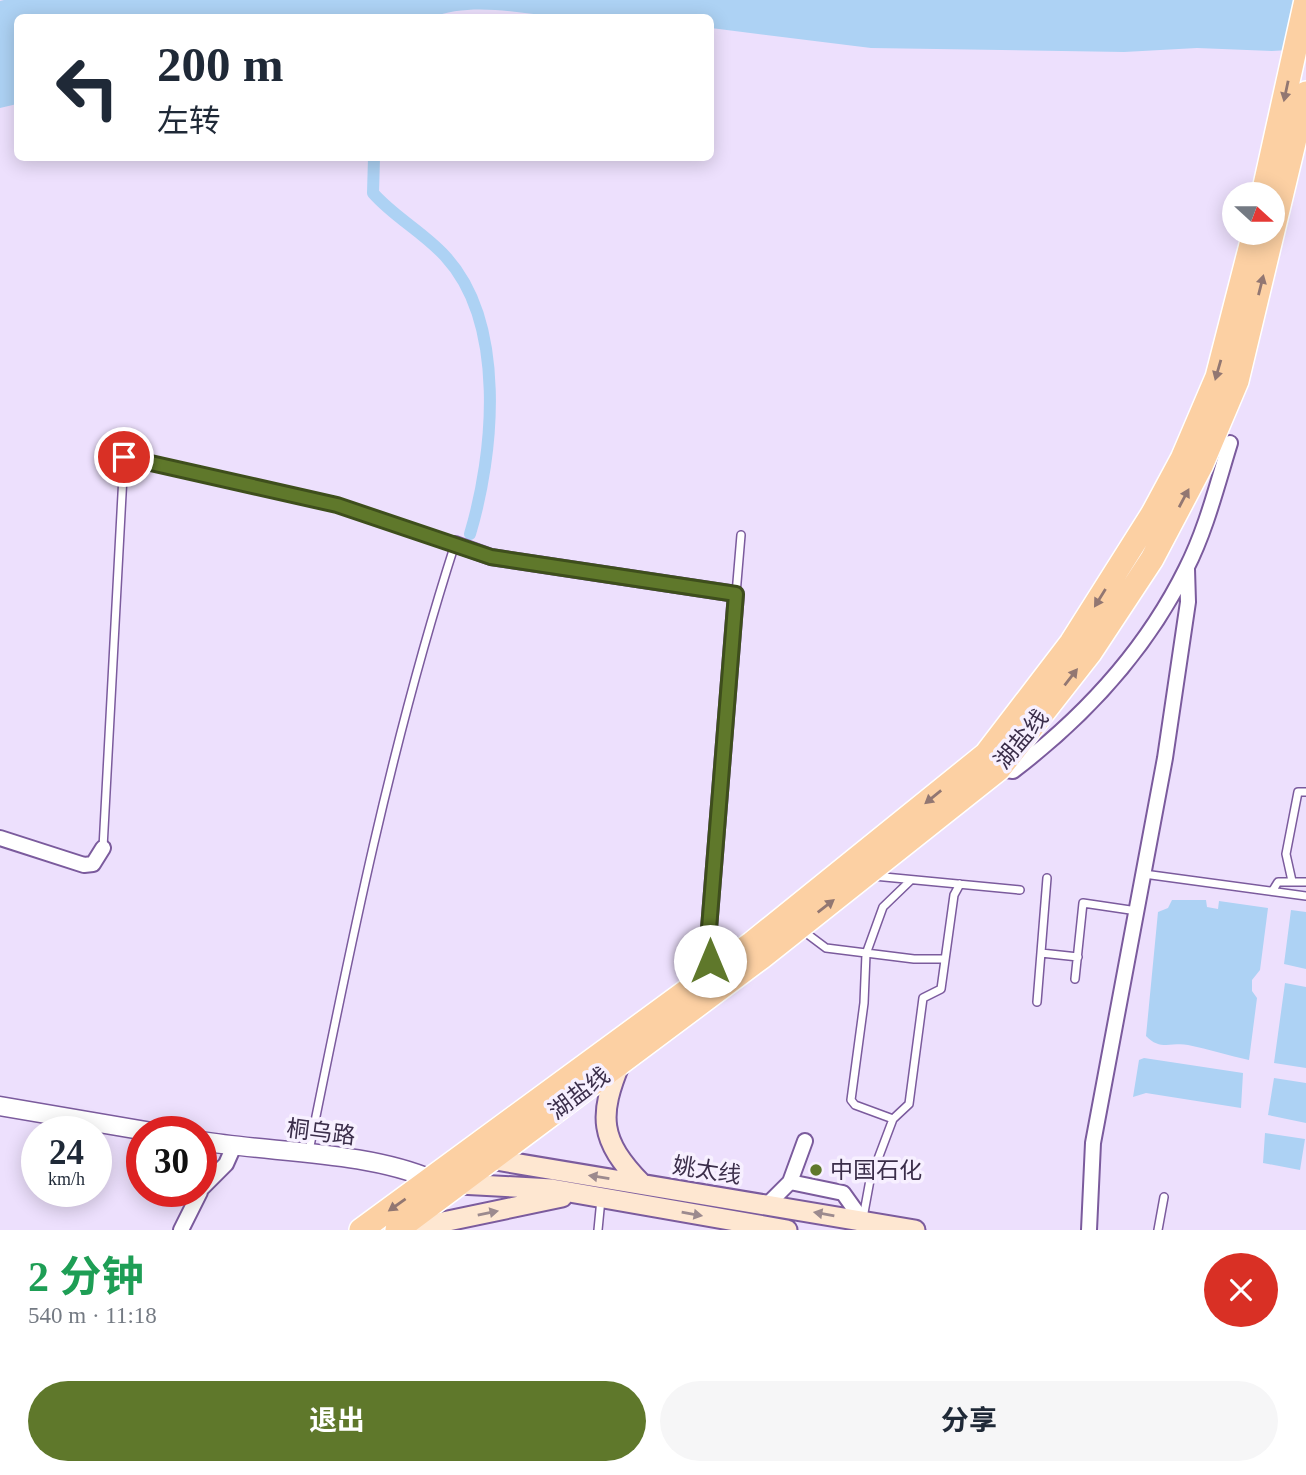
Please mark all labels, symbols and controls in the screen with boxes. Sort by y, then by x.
text: 200 m [157,37,284,92]
icon: left [42,42,133,133]
one-way arrow [1280,80,1291,102]
text: 左转 [157,103,221,139]
north arrow [1222,182,1284,245]
map controls [1222,182,1285,245]
one-way arrow [1256,274,1267,296]
one-way arrow [1212,359,1223,381]
pin [94,427,154,487]
icon: arrive [105,438,143,476]
one-way arrow [1178,488,1190,508]
one-way arrow [1093,589,1106,608]
one-way arrow [1064,669,1079,687]
street label: 湖盐线 [990,705,1053,774]
one-way arrow [924,789,941,804]
one-way arrow [817,899,834,914]
position arrow [673,924,747,998]
street label: 湖盐线 [544,1063,614,1124]
speed limit sign: 30 [126,1116,217,1207]
street label: 桐乌路 [285,1116,357,1149]
text: 24 [49,1133,84,1172]
street label: 姚太线 [671,1153,743,1188]
place label: 中国石化 [830,1158,922,1183]
marker: 中国石化 [808,1162,824,1178]
text: km/h [48,1169,85,1189]
one-way arrow [588,1171,610,1182]
one-way arrow [388,1198,406,1212]
one-way arrow [477,1207,499,1218]
one-way arrow [813,1208,835,1219]
one-way arrow [681,1209,703,1220]
button: close [1204,1253,1278,1327]
text: 2 分钟 [28,1254,144,1300]
text: 540 m · 11:18 [28,1303,157,1328]
button: 退出 [28,1381,646,1461]
button: 分享 [660,1381,1278,1461]

